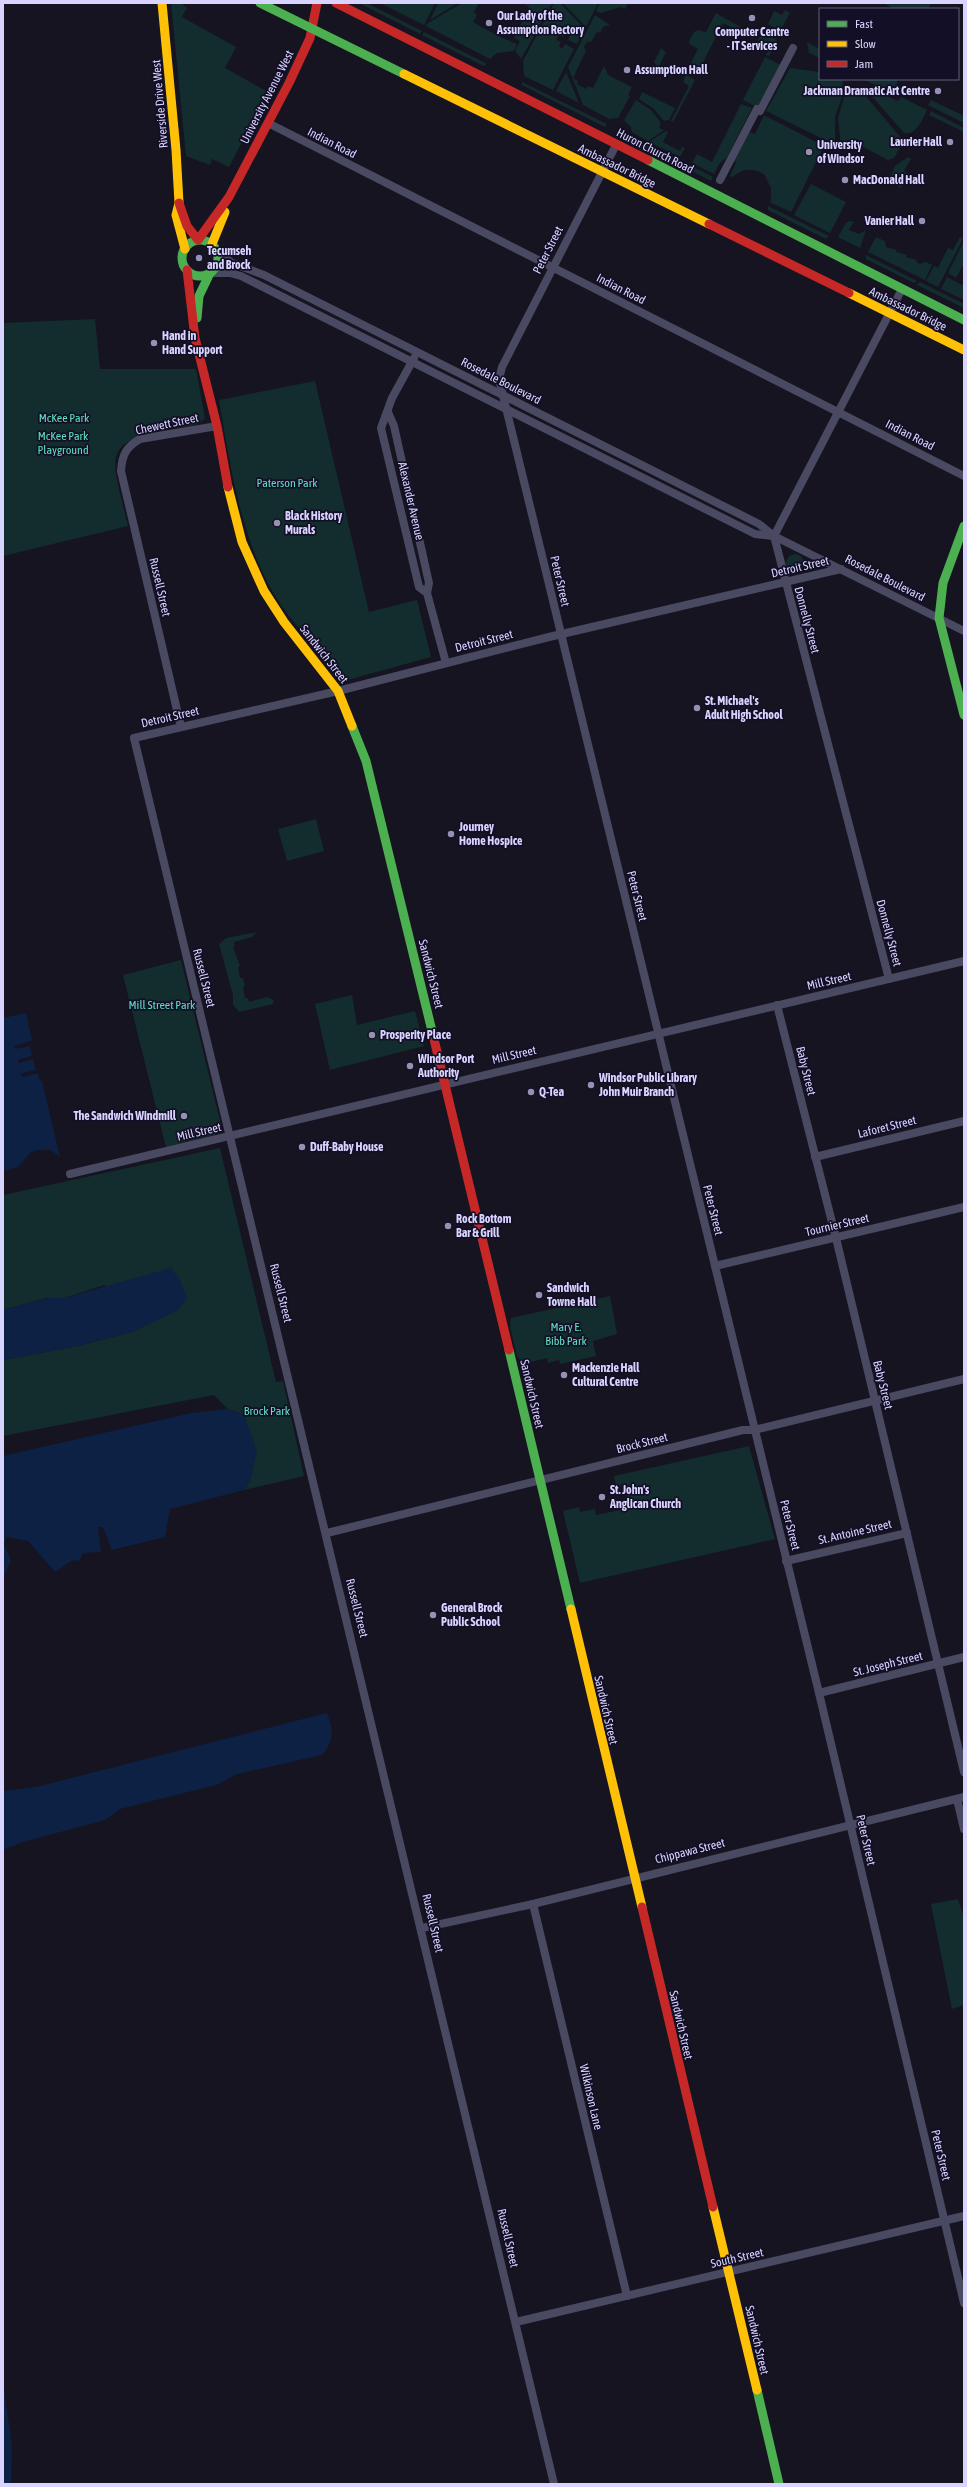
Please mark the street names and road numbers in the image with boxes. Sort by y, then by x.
street label: University Avenue West [237,48,297,146]
street label: Riverside Drive West [149,59,171,149]
street label: Indian Road [305,125,359,161]
street label: Huron Church Road [614,126,696,176]
street label: Ambassador Bridge [576,141,658,191]
street label: Peter Street [530,223,566,276]
street label: Indian Road [594,271,648,307]
street label: Ambassador Bridge [867,284,949,334]
street label: Rosedale Boulevard [459,355,543,407]
street label: Chewett Street [134,410,200,437]
street label: Indian Road [883,417,937,453]
street label: Alexander Avenue [395,460,427,542]
street label: Rosedale Boulevard [843,552,927,604]
street label: Detroit Street [770,553,831,580]
street label: Peter Street [547,554,573,608]
street label: Russell Street [146,556,174,618]
street label: Donnelly Street [791,585,823,655]
street label: Sandwich Street [297,622,351,686]
street label: Detroit Street [454,627,515,655]
street label: Detroit Street [140,703,201,730]
street label: Peter Street [624,869,650,923]
street label: Donnelly Street [873,898,905,968]
street label: Sandwich Street [416,938,446,1010]
street label: Russell Street [190,947,218,1009]
street label: Mill Street [805,969,853,993]
street label: Mill Street [490,1043,538,1067]
street label: Baby Street [793,1045,819,1097]
street label: Laforet Street [856,1113,918,1141]
street label: Mill Street [175,1120,223,1144]
street label: Peter Street [700,1183,726,1237]
street label: Tournier Street [804,1211,871,1239]
street label: Russell Street [267,1262,295,1324]
street label: Sandwich Street [517,1358,547,1430]
street label: Baby Street [870,1359,896,1411]
street label: Brock Street [615,1430,670,1456]
street label: Peter Street [777,1498,803,1552]
street label: St. Antoine Street [817,1517,894,1547]
street label: Russell Street [343,1577,371,1639]
street label: St. Joseph Street [852,1648,925,1679]
street label: Sandwich Street [591,1674,621,1746]
street label: Peter Street [853,1813,879,1867]
street label: Chippawa Street [654,1835,727,1866]
street label: Russell Street [419,1892,447,1954]
street label: Sandwich Street [666,1989,696,2061]
street label: Wilkinson Lane [577,2063,605,2131]
street label: Peter Street [928,2128,954,2182]
street label: Russell Street [494,2207,522,2269]
street label: South Street [709,2245,765,2271]
street label: Sandwich Street [742,2304,772,2376]

